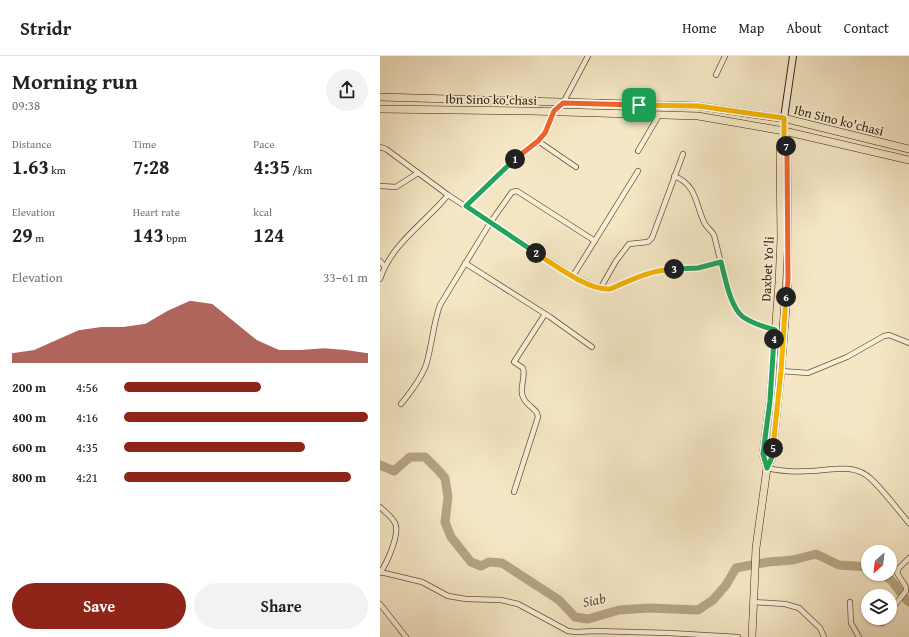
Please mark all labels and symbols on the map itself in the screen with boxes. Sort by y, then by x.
pin [622,88,656,122]
street label: Ibn Sino ko'chasi [445,89,537,110]
street label: Ibn Sino ko'chasi [792,100,886,141]
pin: 7 [776,136,796,156]
pin: 1 [505,149,525,169]
street label: Daxbet Yo'li [756,236,779,302]
pin: 2 [526,243,546,263]
pin: 3 [664,259,684,279]
pin: 6 [776,287,796,307]
pin: 4 [764,329,784,349]
pin: 5 [763,438,783,458]
north arrow [861,545,897,581]
water label: Siab [581,588,607,612]

